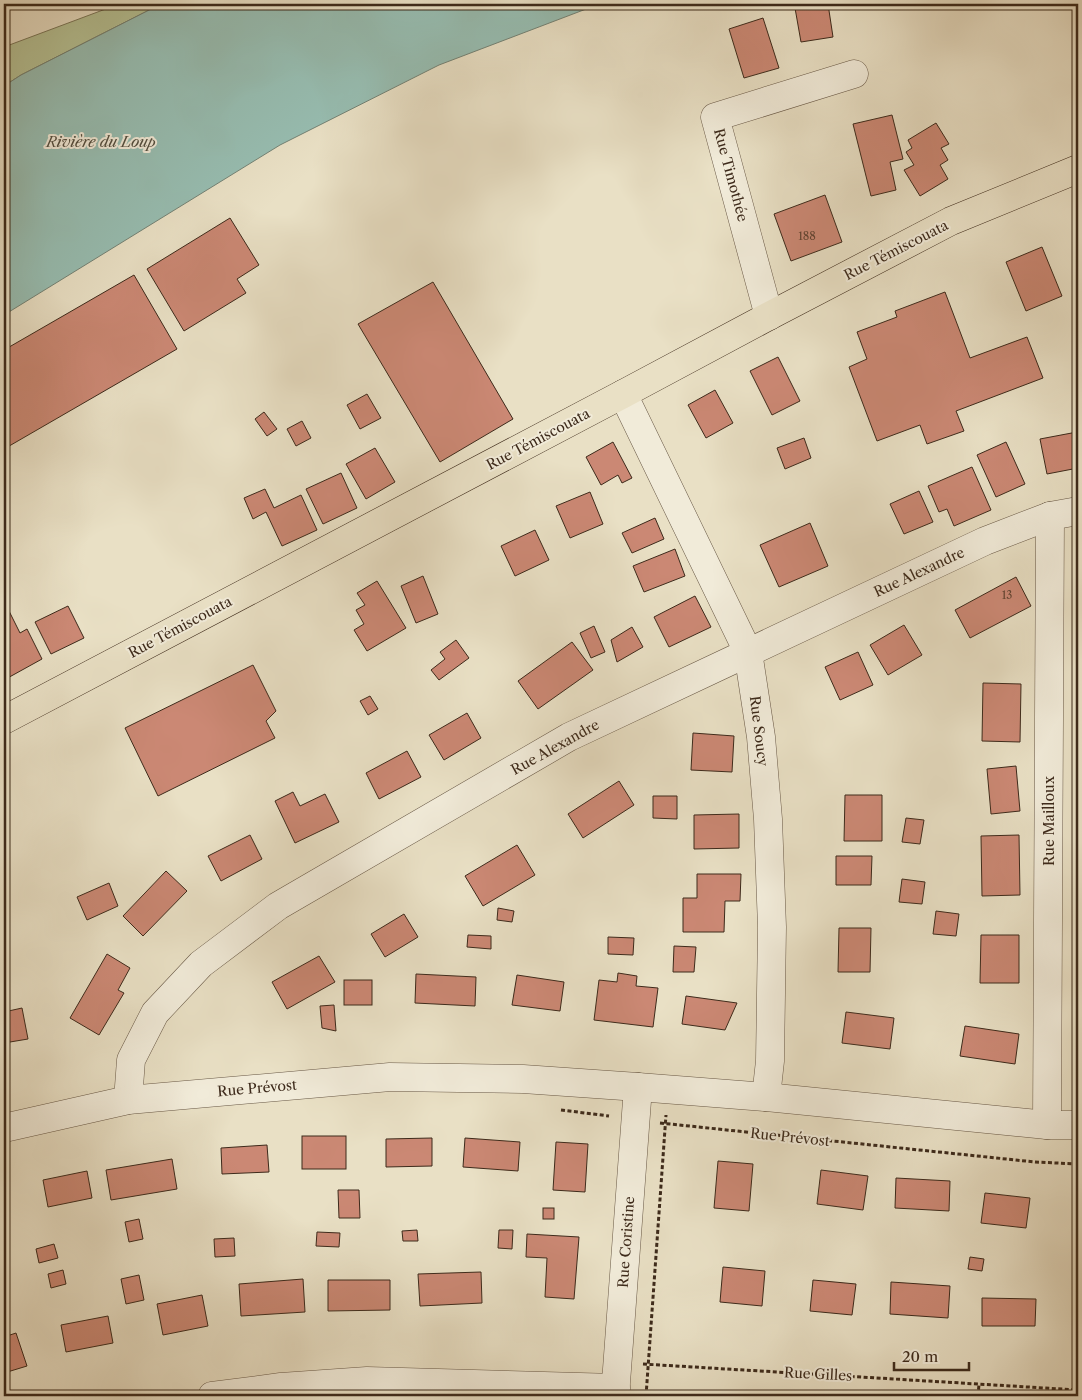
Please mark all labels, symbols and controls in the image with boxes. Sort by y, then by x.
street label: Rue Timothée [710,126,752,224]
water label: Rivière du Loup [45,132,156,151]
street label: Rue Témiscouata [841,216,952,284]
house number: 188 [798,229,816,243]
street label: Rue Témiscouata [483,404,593,474]
street label: Rue Alexandre [871,543,967,601]
house number: 13 [1002,588,1012,602]
street label: Rue Témiscouata [125,592,235,662]
street label: Rue Soucy [746,695,772,768]
street label: Rue Alexandre [508,715,602,779]
street label: Rue Mailloux [1040,775,1058,866]
street label: Rue Prévost [217,1076,298,1100]
street label: Rue Prévost [749,1124,831,1150]
street label: Rue Coristine [614,1195,638,1288]
scale bar [894,1340,970,1372]
text: 20 m [902,1347,938,1366]
street label: Rue Gilles [783,1363,853,1385]

